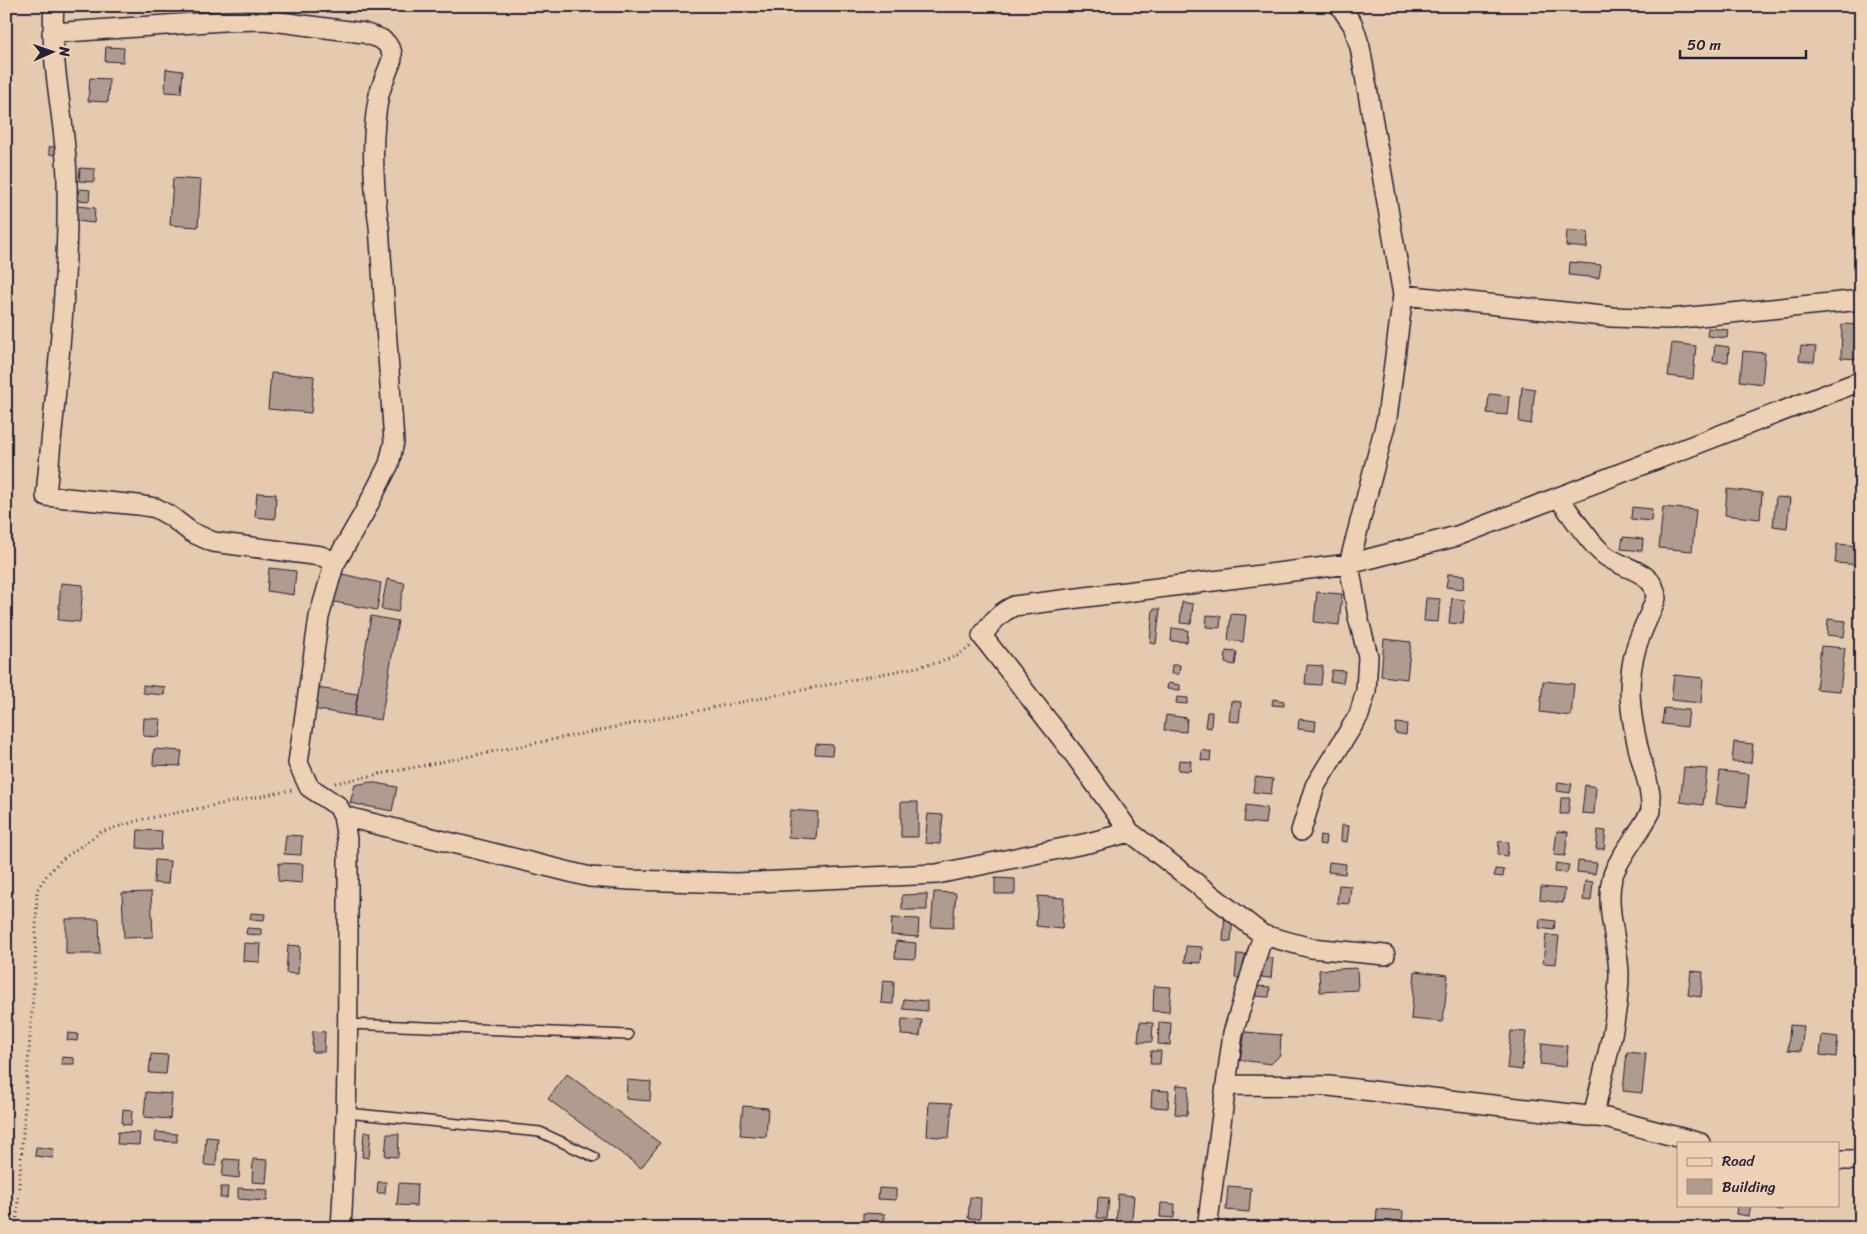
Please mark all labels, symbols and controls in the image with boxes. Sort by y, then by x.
north arrow [28,28,78,78]
scale bar [1680,28,1806,60]
text: 50 m [1687,32,1722,58]
text: N [52,45,77,57]
legend [1677,1142,1840,1206]
text: Road [1722,1148,1755,1174]
text: Building [1722,1174,1776,1200]

